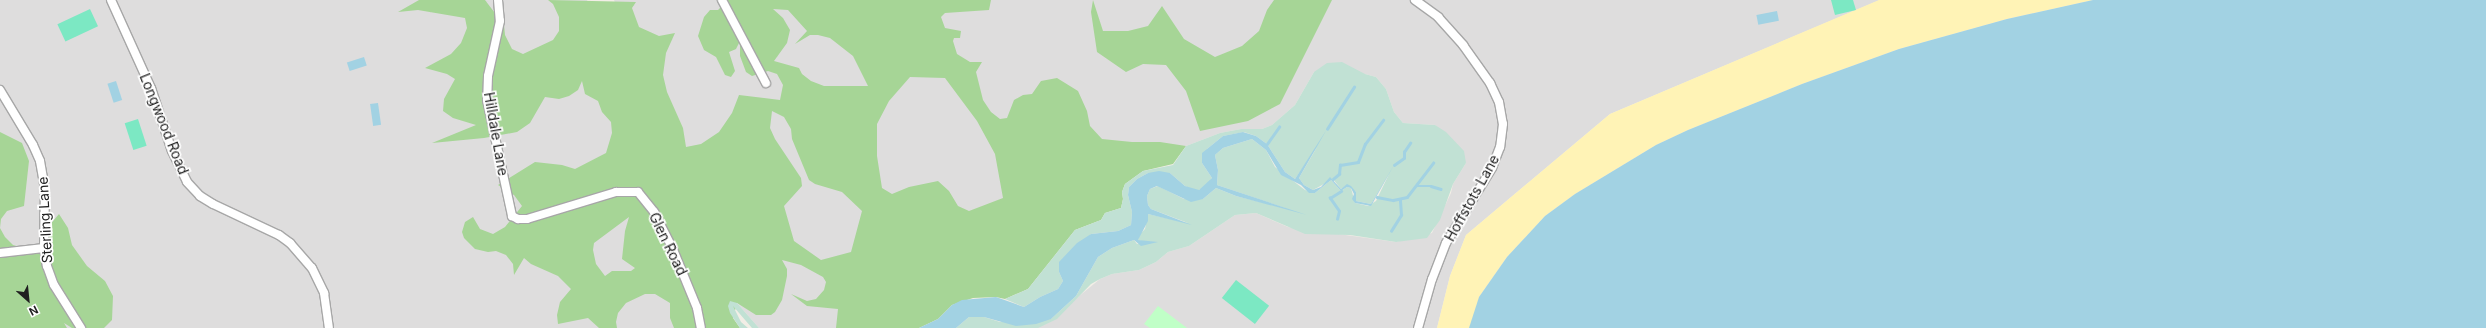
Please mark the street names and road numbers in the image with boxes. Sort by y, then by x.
street label: Longwood Road [136,71,192,177]
street label: Hilldale Lane [480,91,512,177]
street label: Hoffstots Lane [1441,152,1503,244]
street label: Sterling Lane [34,176,56,264]
street label: Glen Road [646,210,690,278]

